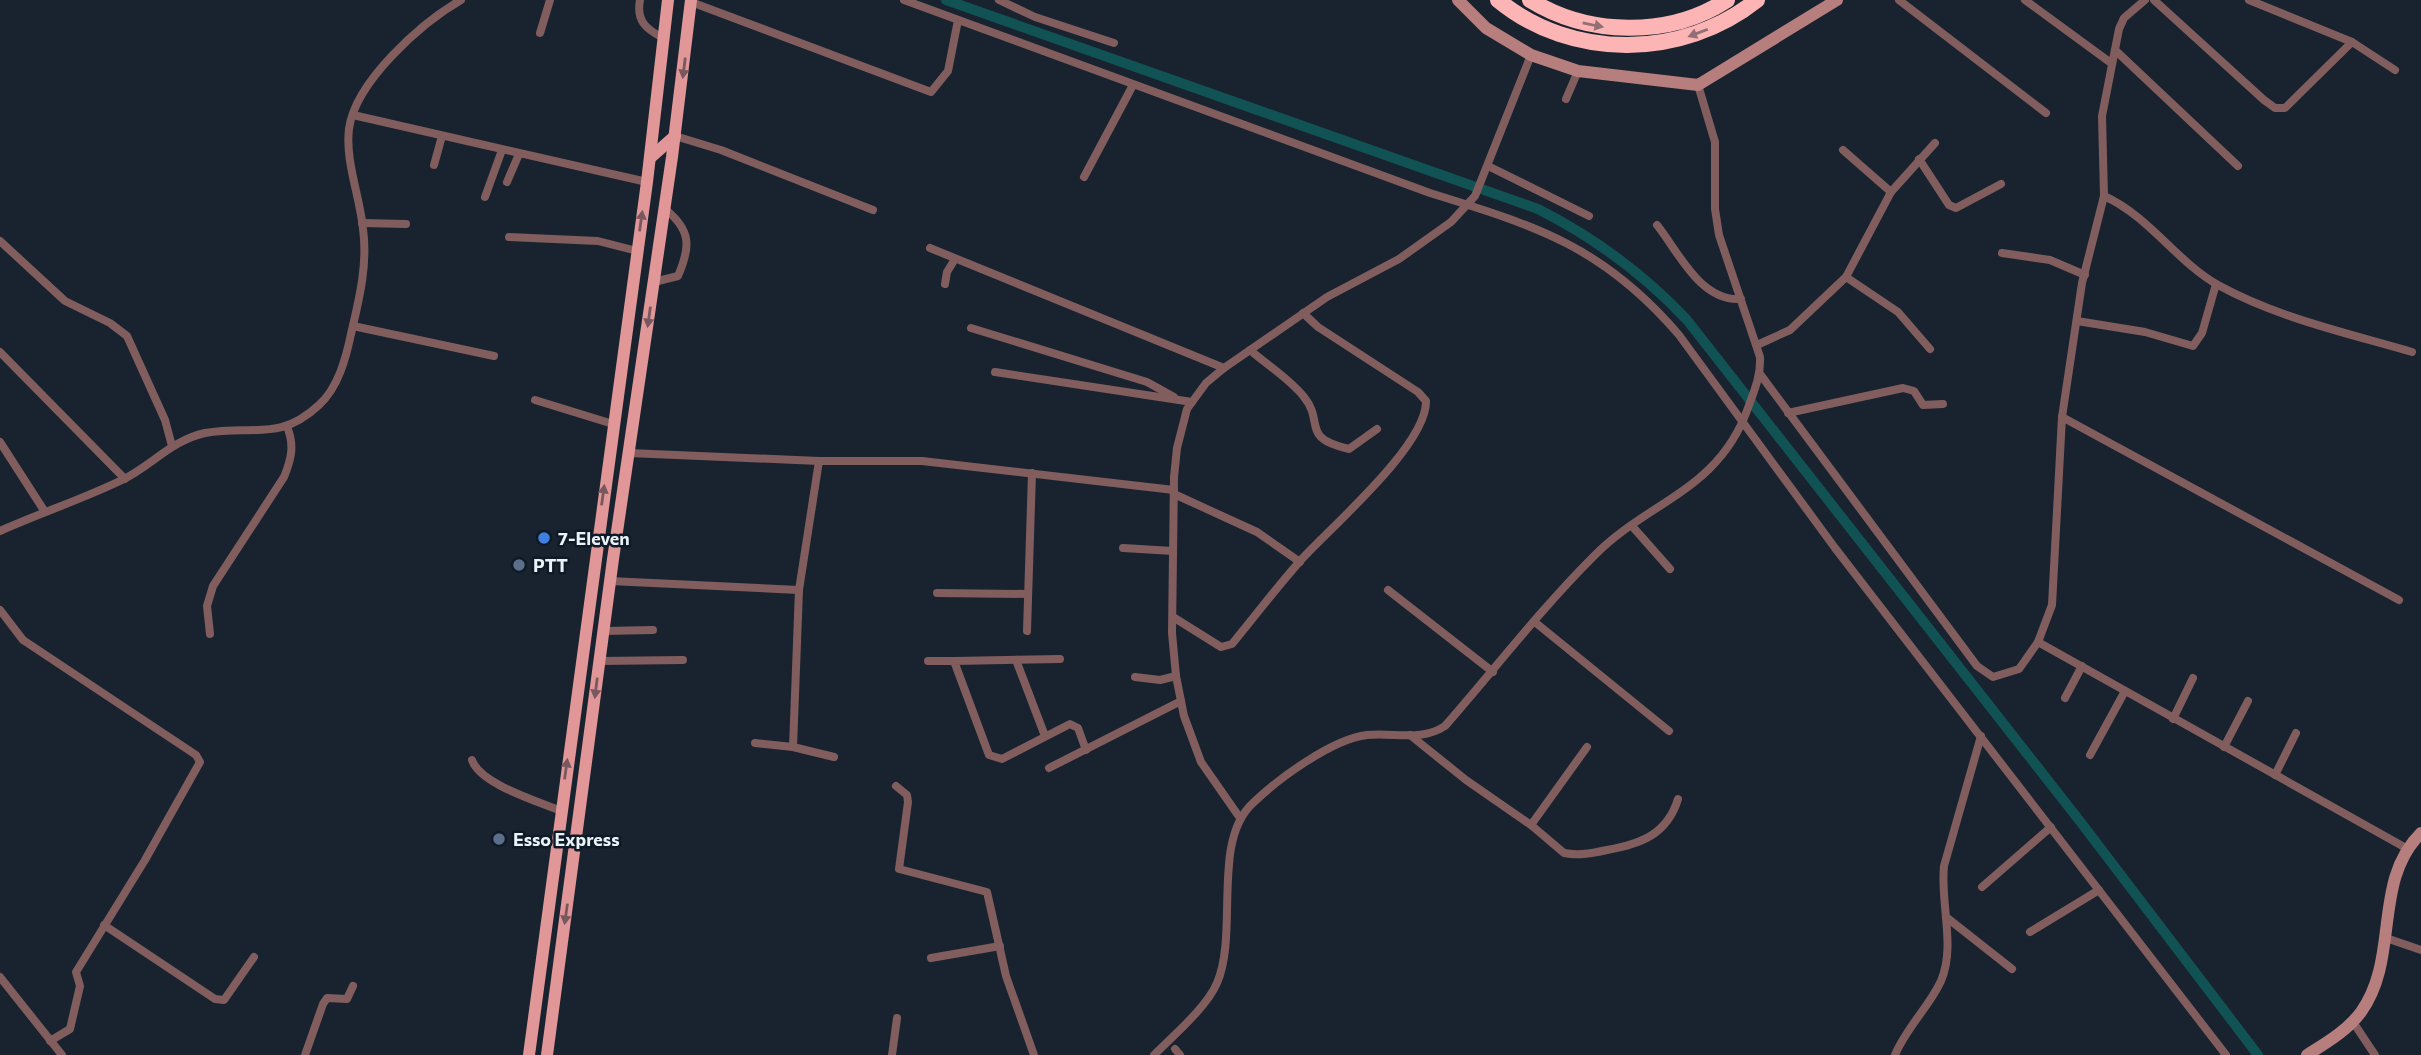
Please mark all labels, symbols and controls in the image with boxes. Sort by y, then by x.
one-way arrow [1582,19,1604,30]
one-way arrow [1687,28,1708,39]
one-way arrow [678,57,689,79]
one-way arrow [636,210,647,232]
one-way arrow [644,307,655,329]
one-way arrow [598,484,609,506]
place label: 7-Eleven [558,527,630,549]
marker: 7-Eleven [536,530,552,546]
place label: PTT [533,554,568,576]
marker: PTT [511,557,527,573]
one-way arrow [591,677,602,699]
one-way arrow [561,758,572,780]
place label: Esso Express [513,828,620,850]
marker: Esso Express [491,831,507,847]
one-way arrow [560,903,571,925]

